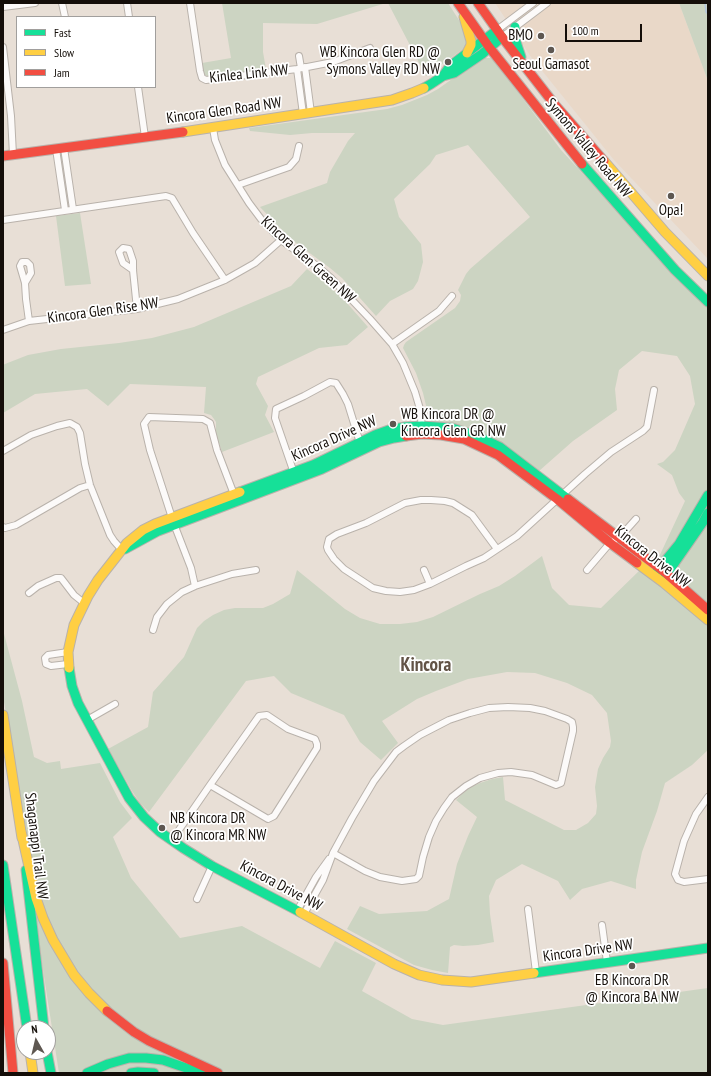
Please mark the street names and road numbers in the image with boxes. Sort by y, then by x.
street label: Kinlea Link NW [209,61,289,87]
street label: Kincora Glen Road NW [165,94,283,128]
street label: Symons Valley Road NW [541,95,635,201]
street label: Kincora Glen Green NW [257,213,359,307]
street label: Kincora Glen Rise NW [46,294,160,328]
street label: Kincora Drive NW [289,412,379,466]
street label: Kincora Drive NW [611,522,693,592]
street label: Shaganappi Trail NW [21,792,51,900]
street label: Kincora Drive NW [237,857,325,915]
street label: Kincora Drive NW [542,936,634,966]

